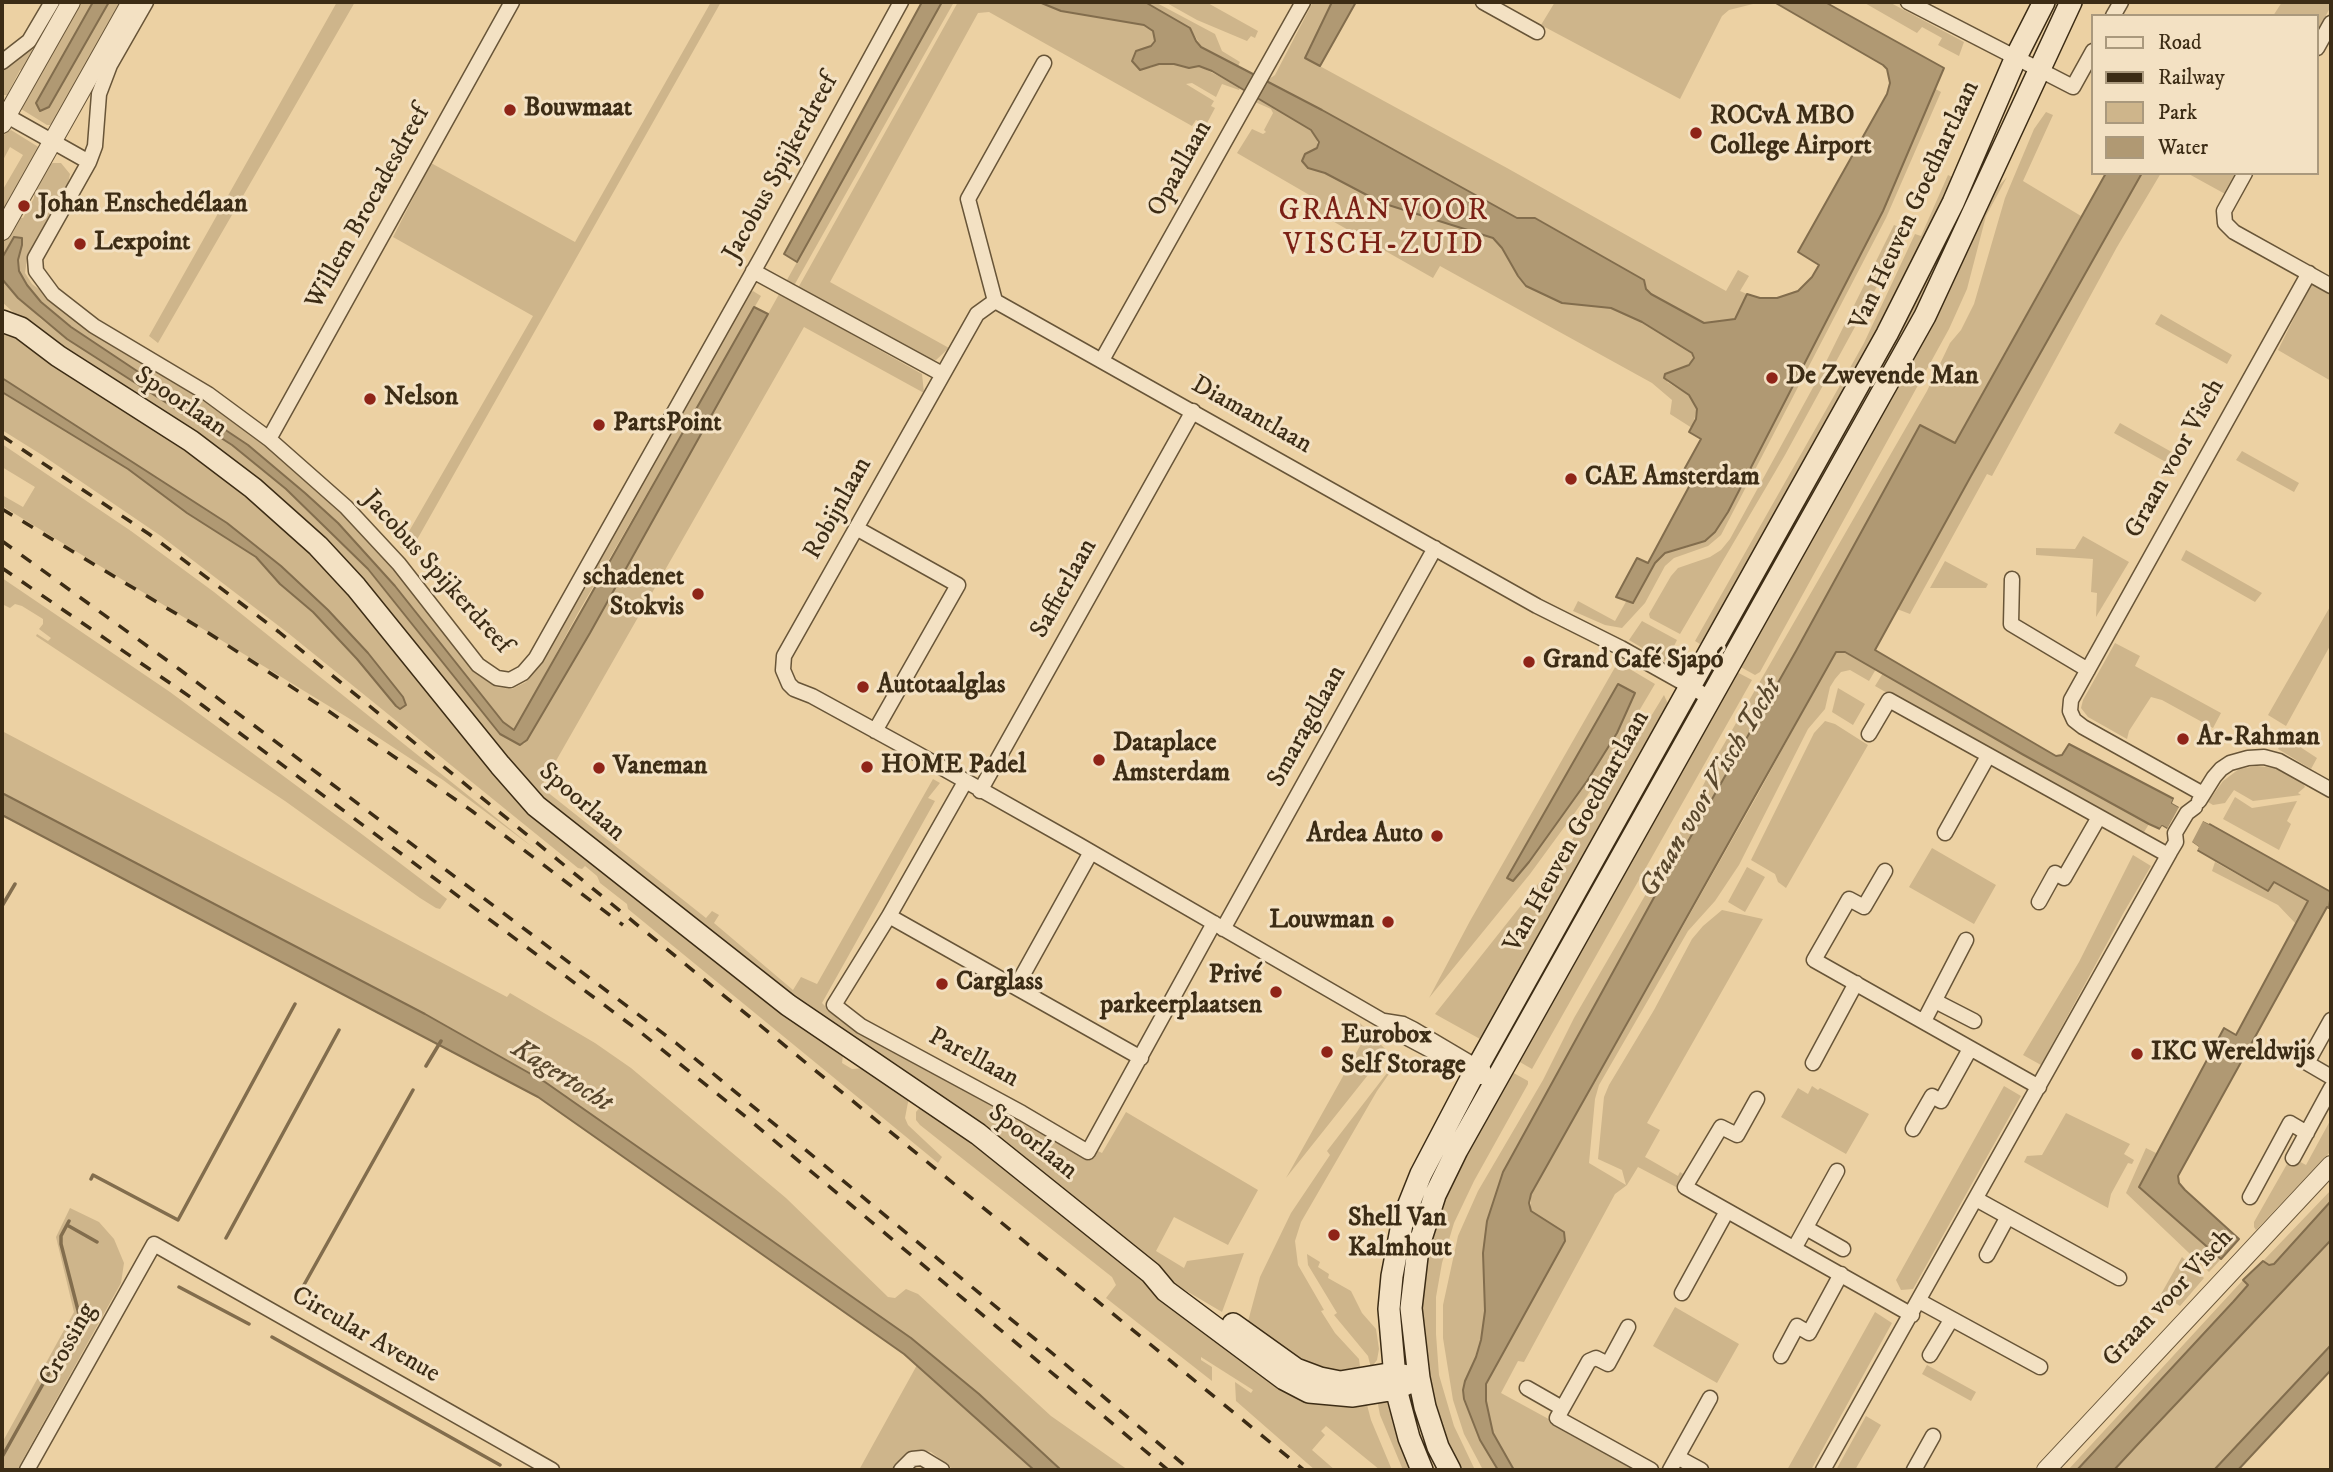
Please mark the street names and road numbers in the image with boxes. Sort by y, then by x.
street label: Jacobus Spijkerdreef [718,69,846,267]
street label: Van Heuven Goedhartlaan [1844,76,1988,336]
street label: Willem Brocadesdreef [300,101,438,315]
street label: Opaallaan [1142,116,1220,222]
street label: Spoorlaan [128,361,232,445]
street label: Diamantlaan [1185,370,1317,462]
street label: Graan voor Visch [2119,374,2233,544]
street label: Robijnlaan [798,452,880,566]
street label: Jacobus Spijkerdreef [355,485,517,661]
street label: Saffierlaan [1025,534,1105,644]
street label: Smaragdlaan [1262,661,1354,793]
street label: Van Heuven Goedhartlaan [1498,706,1658,958]
street label: Spoorlaan [531,757,631,849]
street label: Parellaan [922,1022,1024,1096]
street label: Spoorlaan [981,1098,1083,1188]
street label: Graan voor Visch [2097,1224,2241,1374]
street label: Circular Avenue [285,1281,445,1391]
street label: Crossing [34,1298,104,1392]

